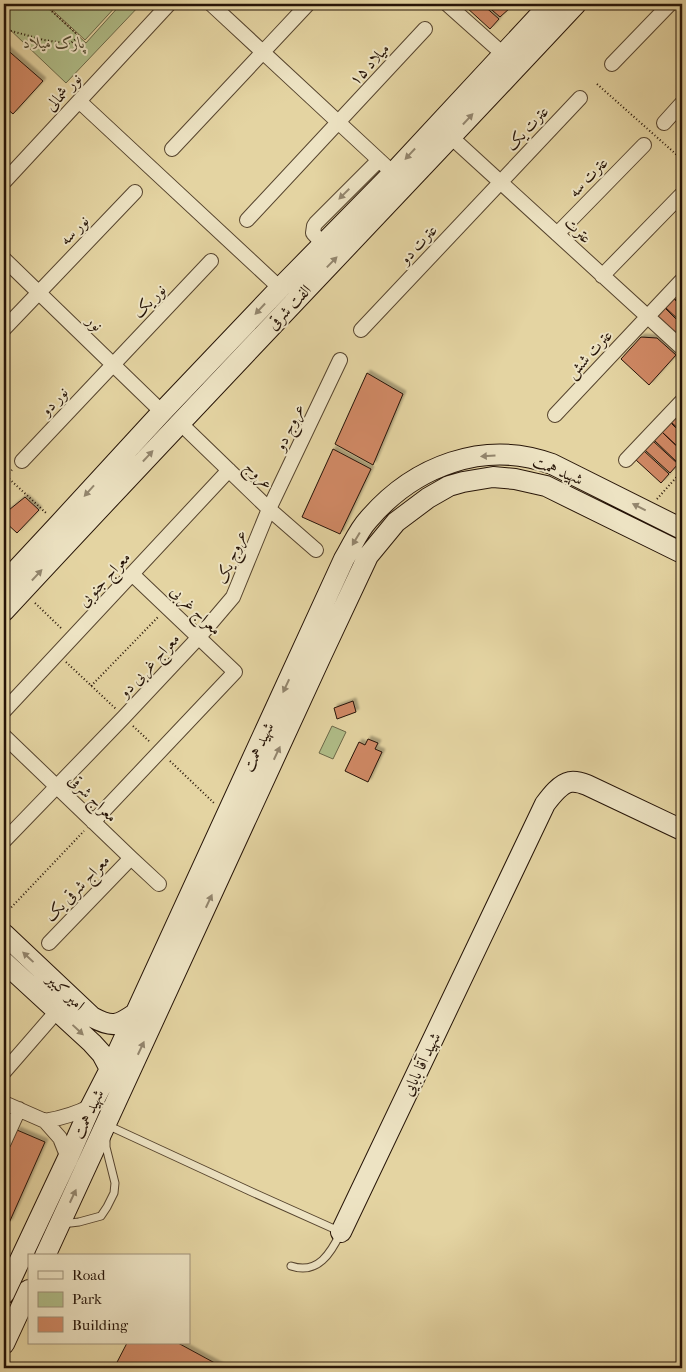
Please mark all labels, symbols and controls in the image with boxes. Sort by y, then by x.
park label: پارک میلاد [23,33,87,54]
street label: میلاد ۱۵ [345,39,393,89]
street label: نور شمالی [41,69,86,116]
street label: عترت یک [501,102,553,155]
one-way arrow [462,113,474,125]
one-way arrow [404,148,416,160]
street label: عترت سه [564,153,612,201]
one-way arrow [339,188,351,200]
street label: نور سه [56,211,93,249]
street label: عترت [561,213,595,247]
street label: عترت دو [394,220,441,269]
one-way arrow [326,256,338,268]
street label: نور یک [128,280,170,323]
street label: الفت شرقی [263,280,316,334]
one-way arrow [254,302,266,314]
street label: نور [81,310,107,336]
street label: عترت شش [562,326,617,383]
street label: نور دو [35,383,73,421]
street label: عروج دو [269,401,313,457]
one-way arrow [142,451,154,463]
street label: شهید همت [530,451,586,490]
one-way arrow [479,452,495,460]
street label: عروج [237,457,277,497]
one-way arrow [83,485,95,497]
one-way arrow [631,503,646,511]
street label: عروج یک [212,527,255,589]
one-way arrow [352,532,360,547]
street label: معراج جنوبی [74,548,138,614]
one-way arrow [31,569,43,581]
street label: معراج غربی [163,581,225,642]
street label: معراج غربی دو [113,629,187,706]
one-way arrow [282,679,290,693]
street label: شهید همت [238,719,279,775]
one-way arrow [273,746,281,760]
street label: معراج شرقی [61,770,121,830]
street label: معراج شرقی یک [41,851,117,929]
one-way arrow [205,893,213,908]
one-way arrow [23,951,35,963]
street label: امیر کبیر [42,968,89,1014]
one-way arrow [72,1024,84,1036]
street label: شهید آقا بابایی [398,1029,445,1099]
one-way arrow [137,1041,145,1055]
street label: شهید همت [68,1086,109,1142]
one-way arrow [69,1189,77,1203]
legend [28,1254,190,1344]
text: Road [72,1266,106,1284]
text: Park [72,1290,102,1308]
text: Building [72,1316,129,1334]

